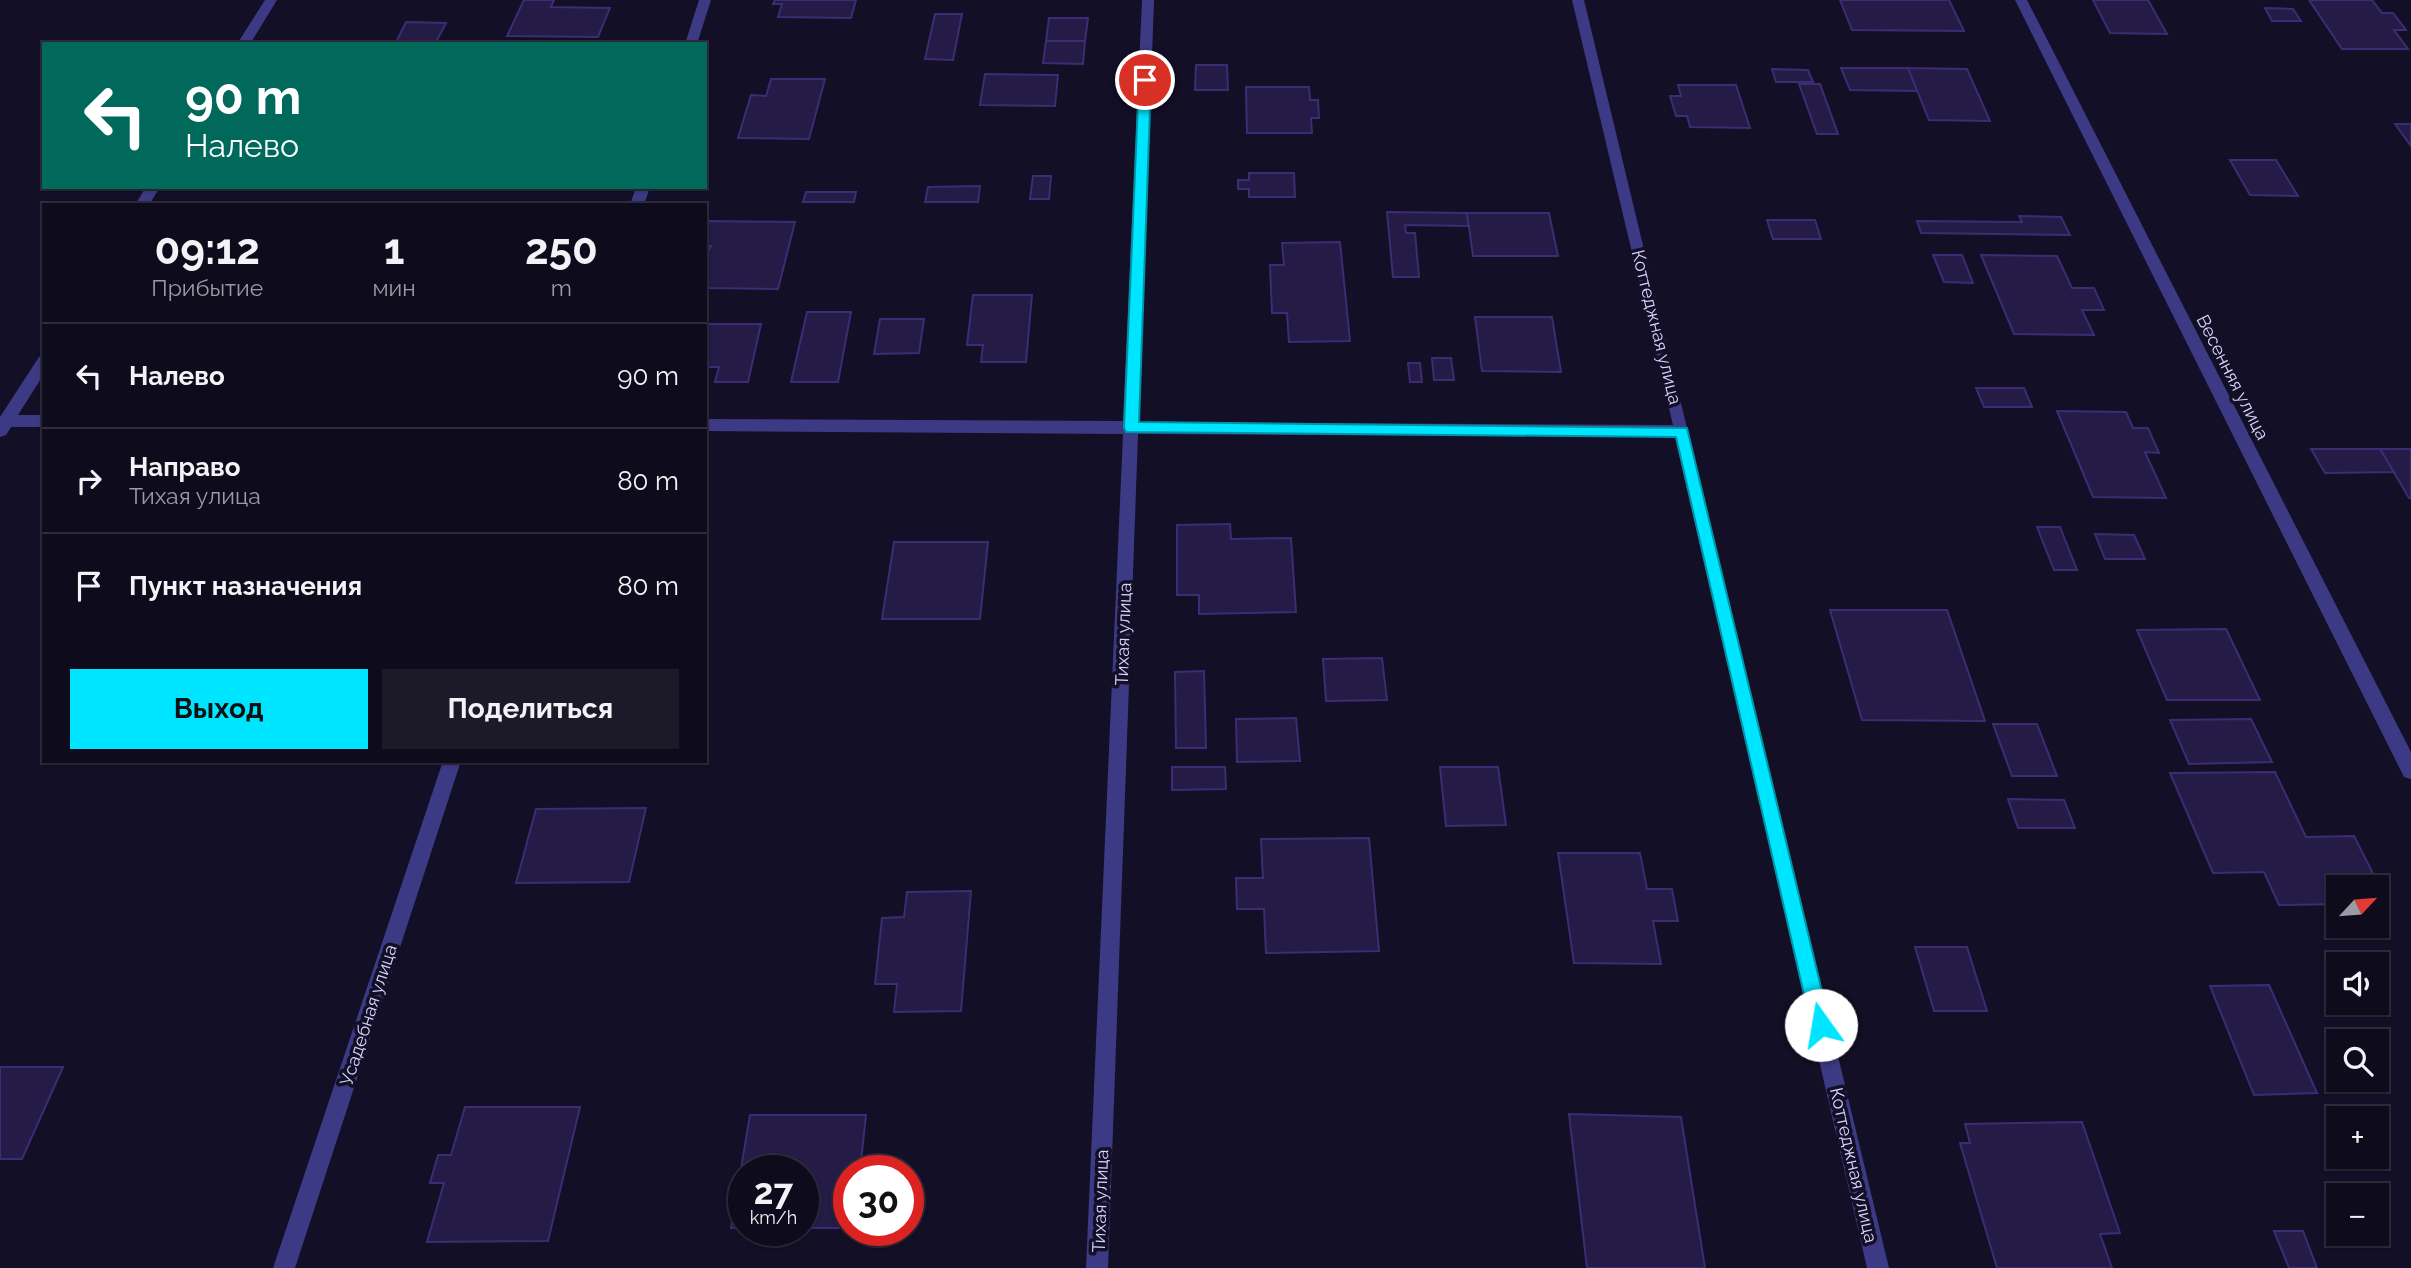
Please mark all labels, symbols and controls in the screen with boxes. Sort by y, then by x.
pin [1115,50,1175,110]
icon: arrive [1126,61,1164,99]
text: 90 m [185,68,301,125]
icon: left [70,70,161,161]
text: Налево [185,127,299,164]
text: 09:12 [155,225,260,274]
text: 1 [384,225,404,274]
text: 250 [525,225,598,274]
street label: Коттеджная улица [1628,248,1686,406]
text: Прибытие [151,274,263,301]
text: мин [373,274,416,301]
text: m [551,274,572,301]
street label: Весенняя улица [2192,311,2274,443]
icon: left [70,357,108,395]
text: Налево [129,361,225,391]
text: 90 m [617,361,679,391]
text: Направо [129,452,240,482]
icon: right [70,462,108,500]
text: 80 m [617,466,679,496]
text: Тихая улица [129,482,261,509]
icon: arrive [70,567,108,605]
text: Пункт назначения [129,571,362,601]
text: 80 m [617,571,679,601]
street label: Тихая улица [1111,582,1135,686]
button: Выход [70,669,368,749]
button: Поделиться [382,669,679,749]
north arrow [2326,875,2389,938]
map controls [2326,875,2389,1246]
street label: Усадебная улица [335,942,401,1088]
button: sound [2326,952,2389,1015]
position arrow [1784,988,1858,1062]
button: search [2326,1029,2389,1092]
street label: Коттеджная улица [1826,1085,1882,1245]
button: + [2326,1106,2389,1169]
street label: Тихая улица [1088,1149,1112,1253]
speed limit sign: 30 [833,1155,924,1246]
text: 27 [754,1171,793,1212]
button: − [2326,1183,2389,1246]
text: km/h [750,1207,797,1228]

